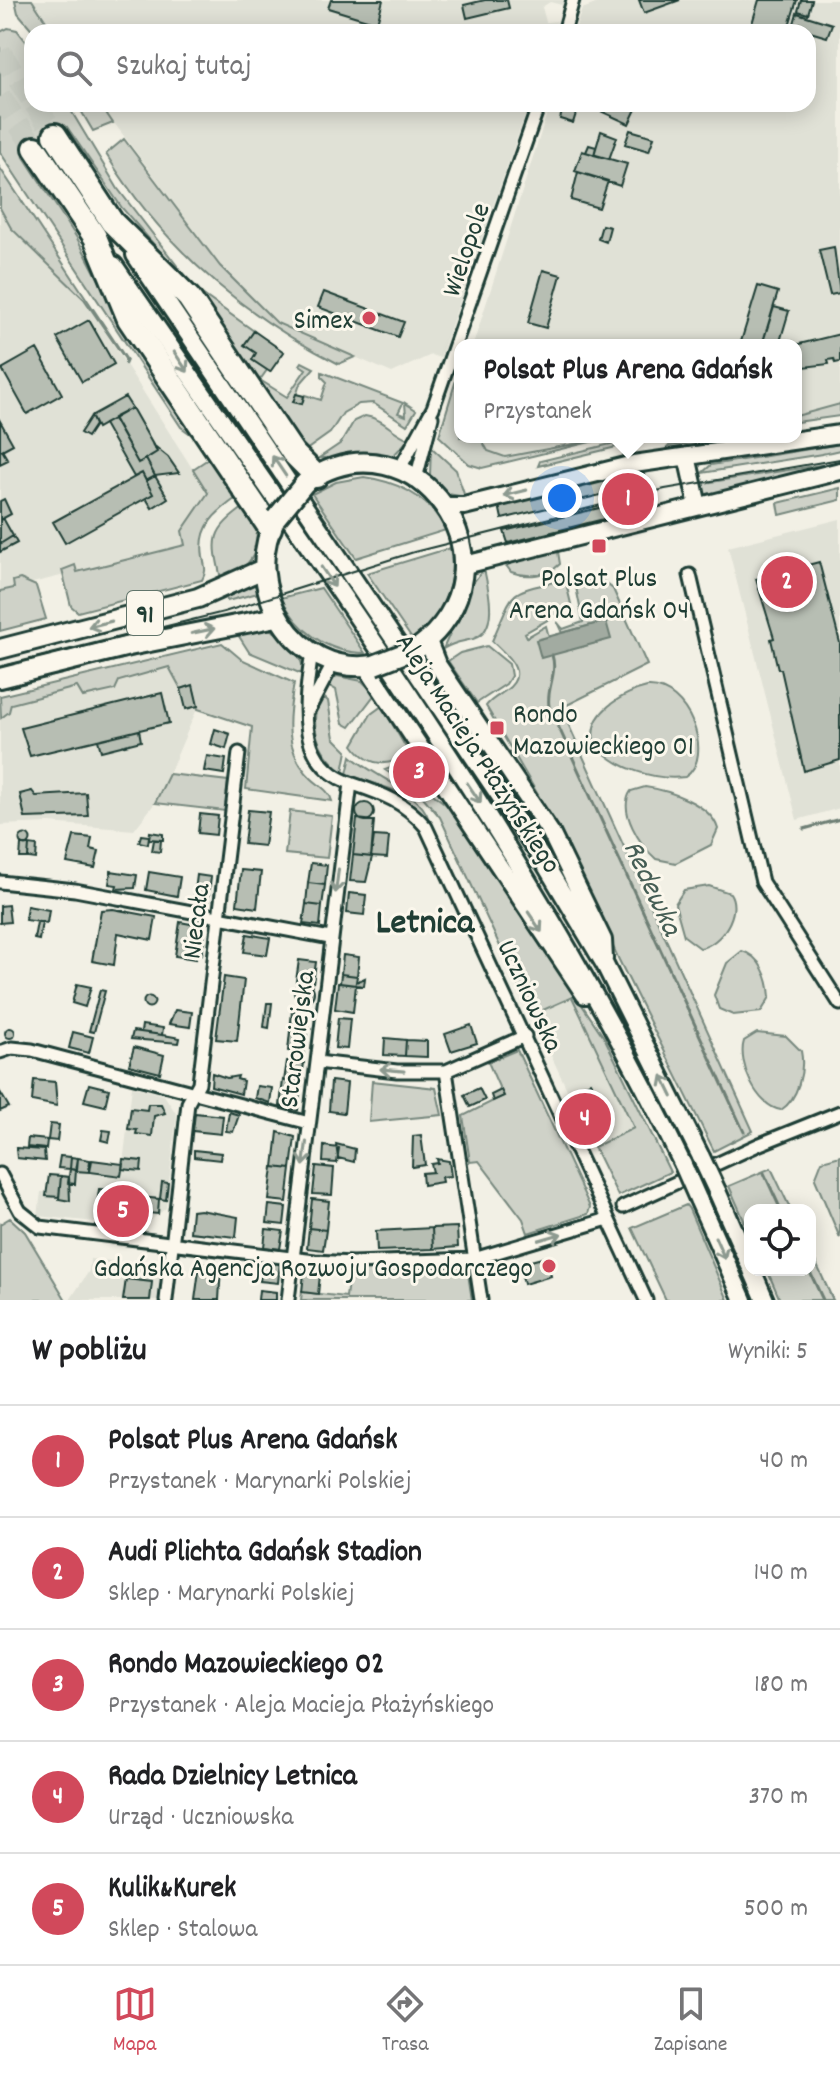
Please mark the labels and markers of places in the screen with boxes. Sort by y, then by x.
place label: Simex [294,303,353,343]
marker: Simex [360,309,378,327]
pin: 1 [602,469,654,529]
marker: Polsat Plus Arena Gdańsk 04 [590,537,608,555]
pin: 2 [761,552,813,612]
place label: Polsat Plus Arena Gdańsk 04 [509,561,689,633]
place label: Rondo Mazowieckiego 01 [513,697,694,769]
marker: Rondo Mazowieckiego 01 [488,719,506,737]
pin: 3 [393,742,445,802]
pin: 4 [559,1089,611,1149]
pin: 5 [97,1181,149,1241]
place label: Gdańska Agencja Rozwoju Gospodarczego [94,1251,533,1291]
marker: Gdańska Agencja Rozwoju Gospodarczego [540,1257,558,1275]

